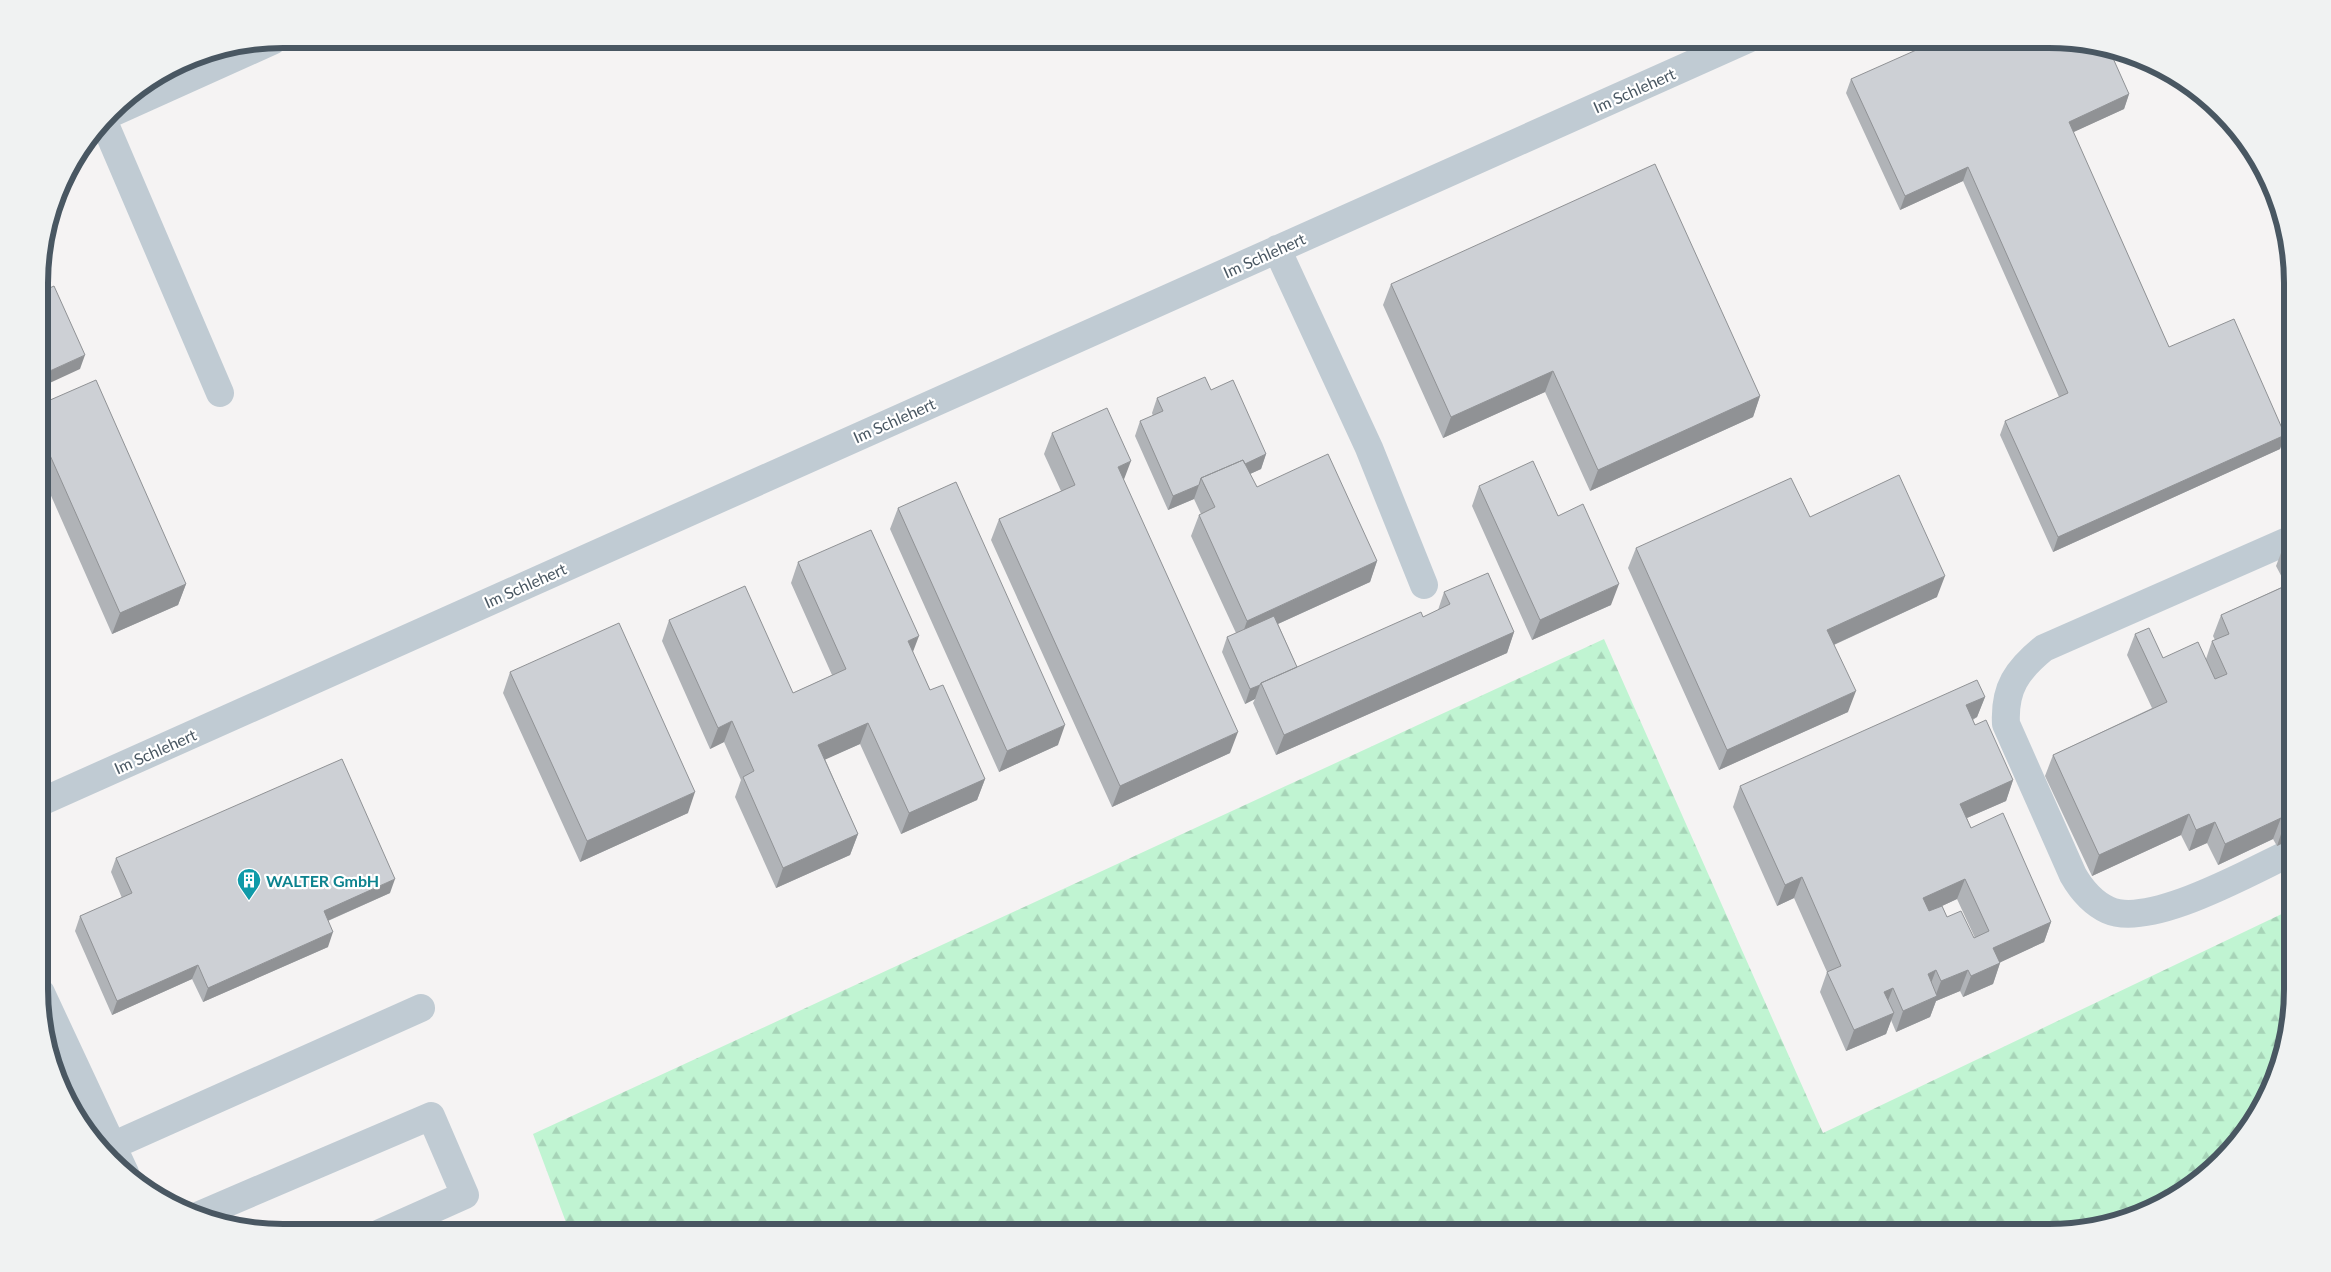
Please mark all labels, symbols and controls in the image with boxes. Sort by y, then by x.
street label: Im Schlehert [1590,63,1678,117]
street label: Im Schlehert [1220,228,1308,282]
street label: Im Schlehert [850,393,938,447]
street label: Im Schlehert [481,558,569,612]
street label: Im Schlehert [111,724,199,778]
building icon: WALTER GmbH [236,867,262,901]
place label: WALTER GmbH [266,871,379,890]

